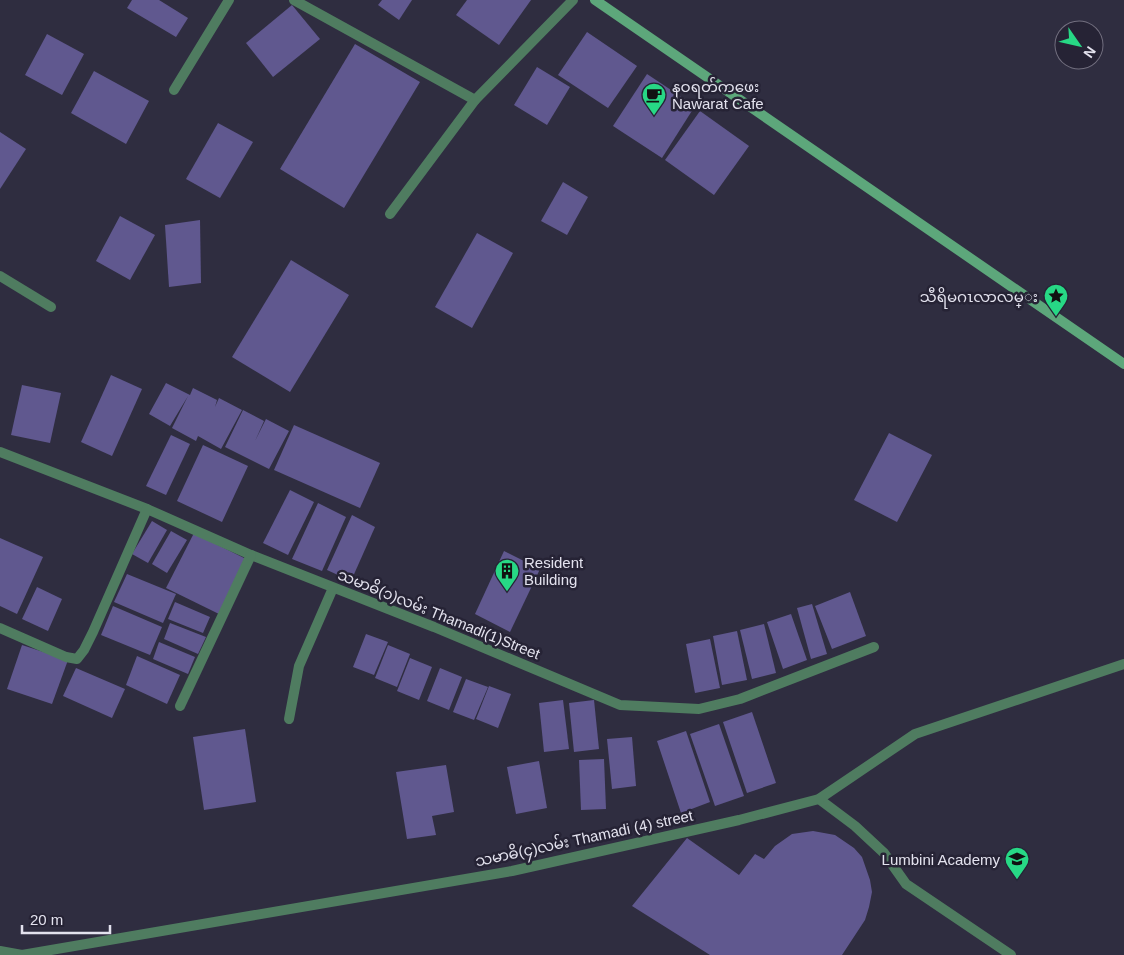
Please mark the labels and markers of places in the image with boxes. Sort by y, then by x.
place label: နဝရတ်ကဖေး Nawarat Cafe [672,77,764,112]
cafe icon: နဝရတ်ကဖေး Nawarat Cafe [641,82,667,116]
place icon: သီရိမဂၤလာလမ္‌း [1043,283,1069,317]
place label: သီရိမဂၤလာလမ္‌း [920,287,1038,309]
place label: Resident Building [524,554,584,588]
building icon: Resident Building [494,558,520,592]
school or university icon: Lumbini Academy [1004,846,1030,880]
place label: Lumbini Academy [882,851,1000,868]

